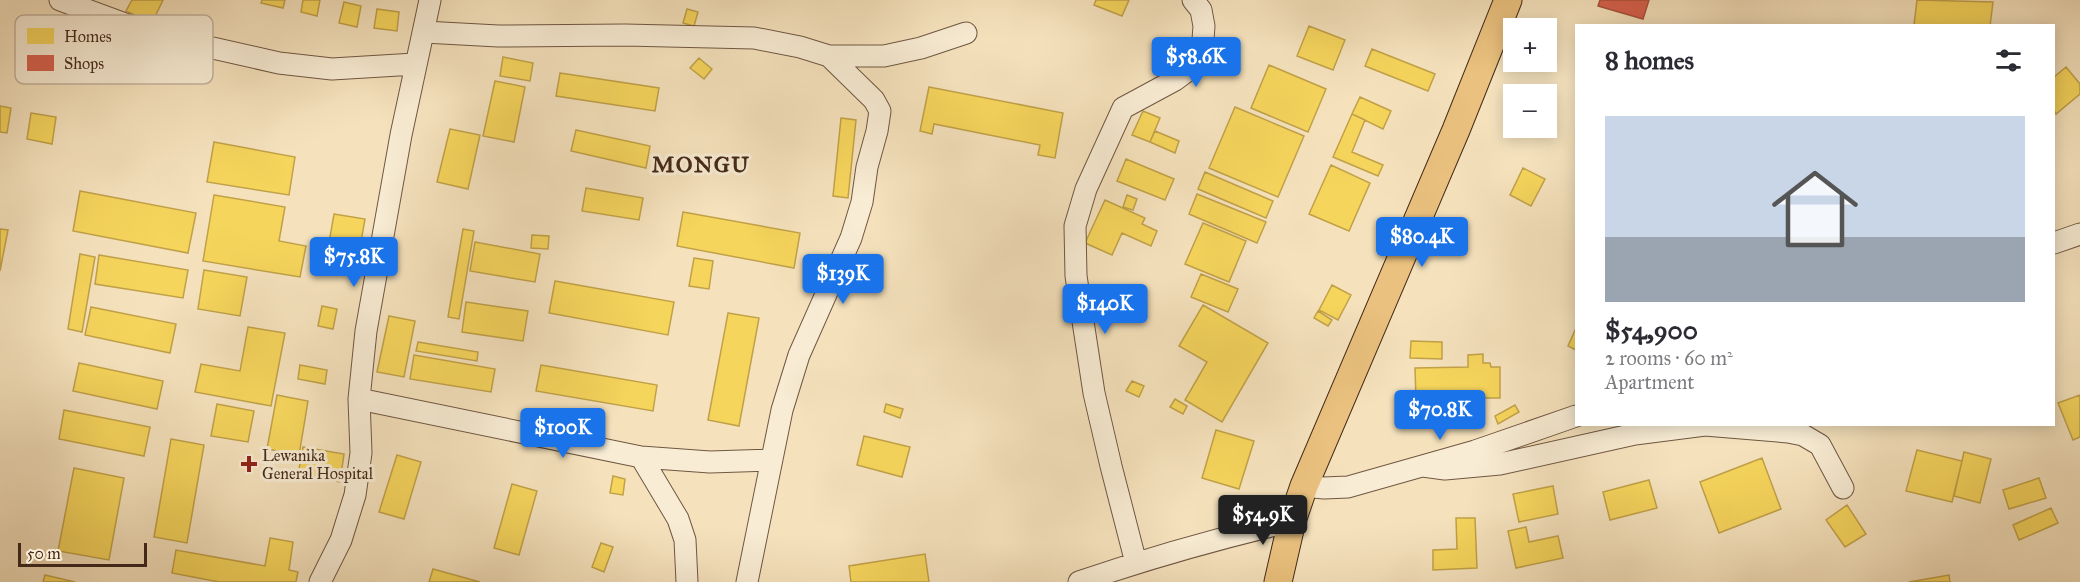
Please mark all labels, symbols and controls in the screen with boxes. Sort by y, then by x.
legend [15,15,213,84]
map controls [1503,18,1557,138]
button: + [1503,18,1557,72]
text: Homes [64,27,112,46]
pin: $58.6K [1147,37,1245,88]
text: $58.6K [1166,44,1226,68]
text: 8 homes [1605,44,1694,76]
icon: filters [1992,44,2025,77]
text: Shops [64,54,104,73]
button: − [1503,84,1557,138]
district label: MONGU [652,151,750,178]
icon: home [1761,155,1869,263]
pin: $80.4K [1373,217,1471,268]
text: $80.4K [1390,224,1454,248]
pin: $75.8K [305,237,403,288]
text: $75.8K [324,244,384,268]
pin: $139K [801,254,885,305]
text: $139K [817,261,869,285]
pin: $140K [1063,284,1147,335]
text: $140K [1077,291,1133,315]
text: $54,900 [1605,314,1698,346]
text: 2 rooms · 60 m² [1605,346,1733,370]
text: Apartment [1605,370,1694,394]
pin: $70.8K [1391,390,1489,441]
text: $70.8K [1408,397,1472,421]
pin: $100K [521,408,605,459]
text: $100K [534,415,592,439]
place label: Lewanika General Hospital [262,446,374,483]
marker: Lewanika General Hospital [240,455,258,473]
pin: $54.9K [1214,495,1312,546]
text: $54.9K [1232,502,1294,526]
scale bar [18,540,147,568]
text: 50 m [27,544,61,563]

